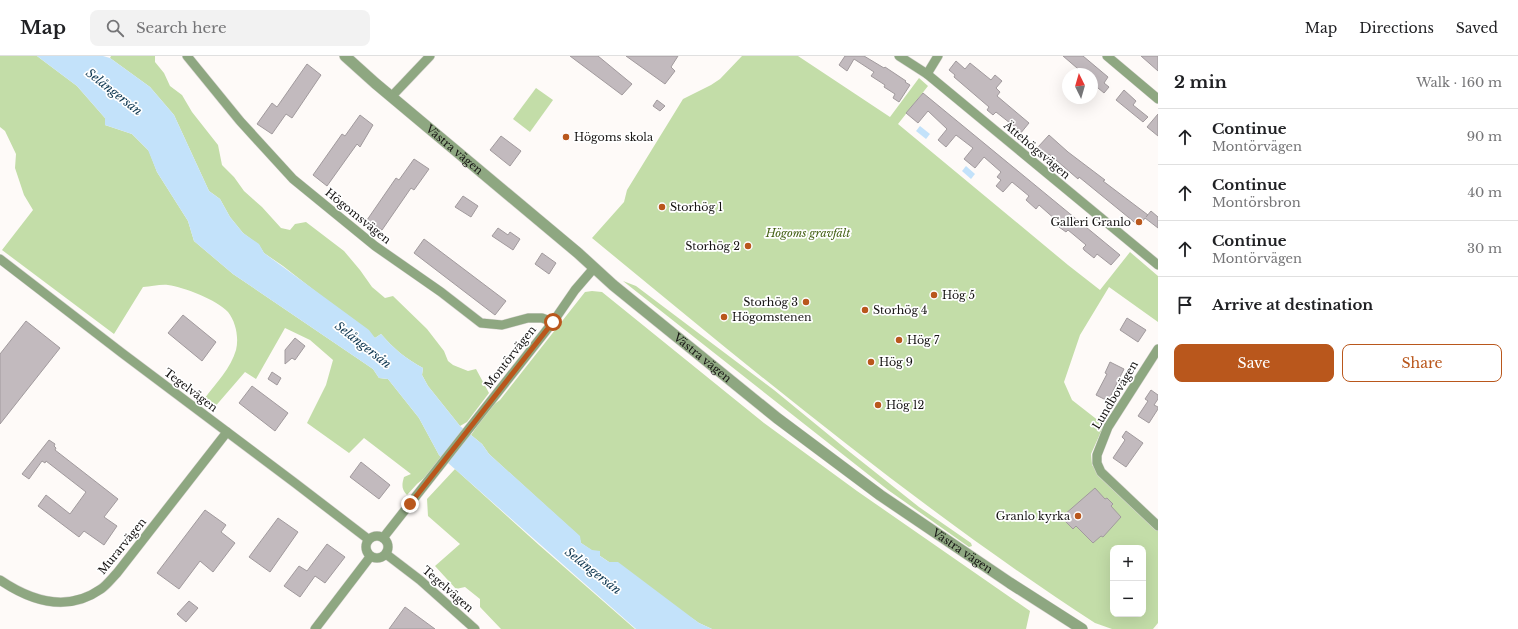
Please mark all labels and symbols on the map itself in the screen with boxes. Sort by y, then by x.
water label: Selångersån [83,65,146,118]
north arrow [1062,68,1098,104]
street label: Ättehögsvägen [1000,118,1073,182]
street label: Västra vägen [422,121,486,178]
place label: Högoms skola [574,130,654,144]
marker: Högoms skola [561,132,571,142]
street label: Högomsvägen [322,185,394,247]
place label: Storhög 1 [670,200,723,214]
marker: Storhög 1 [657,202,667,212]
place label: Galleri Granlo [1050,215,1131,229]
marker: Galleri Granlo [1134,217,1144,227]
park label: Högoms gravfält [765,226,850,240]
place label: Storhög 2 [685,239,740,253]
marker: Storhög 2 [743,241,753,251]
place label: Hög 5 [942,288,975,302]
marker: Hög 5 [929,290,939,300]
place label: Storhög 3 [743,295,798,309]
marker: Storhög 3 [801,297,811,307]
place label: Storhög 4 [873,303,927,317]
marker: Storhög 4 [860,305,870,315]
place label: Högomstenen [732,310,812,324]
marker: Högomstenen [719,312,729,322]
route start [544,313,562,331]
water label: Selångersån [332,318,395,371]
street label: Montörvägen [481,322,539,391]
street label: Västra vägen [670,330,735,386]
place label: Hög 7 [907,333,940,347]
marker: Hög 7 [894,335,904,345]
place label: Hög 9 [879,355,913,369]
marker: Hög 9 [866,357,876,367]
street label: Lundbovägen [1089,358,1141,432]
street label: Tegelvägen [161,365,221,415]
place label: Hög 12 [886,398,925,412]
marker: Hög 12 [873,400,883,410]
route end [401,495,419,513]
place label: Granlo kyrka [996,509,1071,523]
marker: Granlo kyrka [1073,511,1083,521]
street label: Murarvägen [95,515,149,577]
street label: Västra vägen [929,525,996,577]
water label: Selångersån [562,544,625,597]
street label: Tegelvägen [419,563,477,615]

